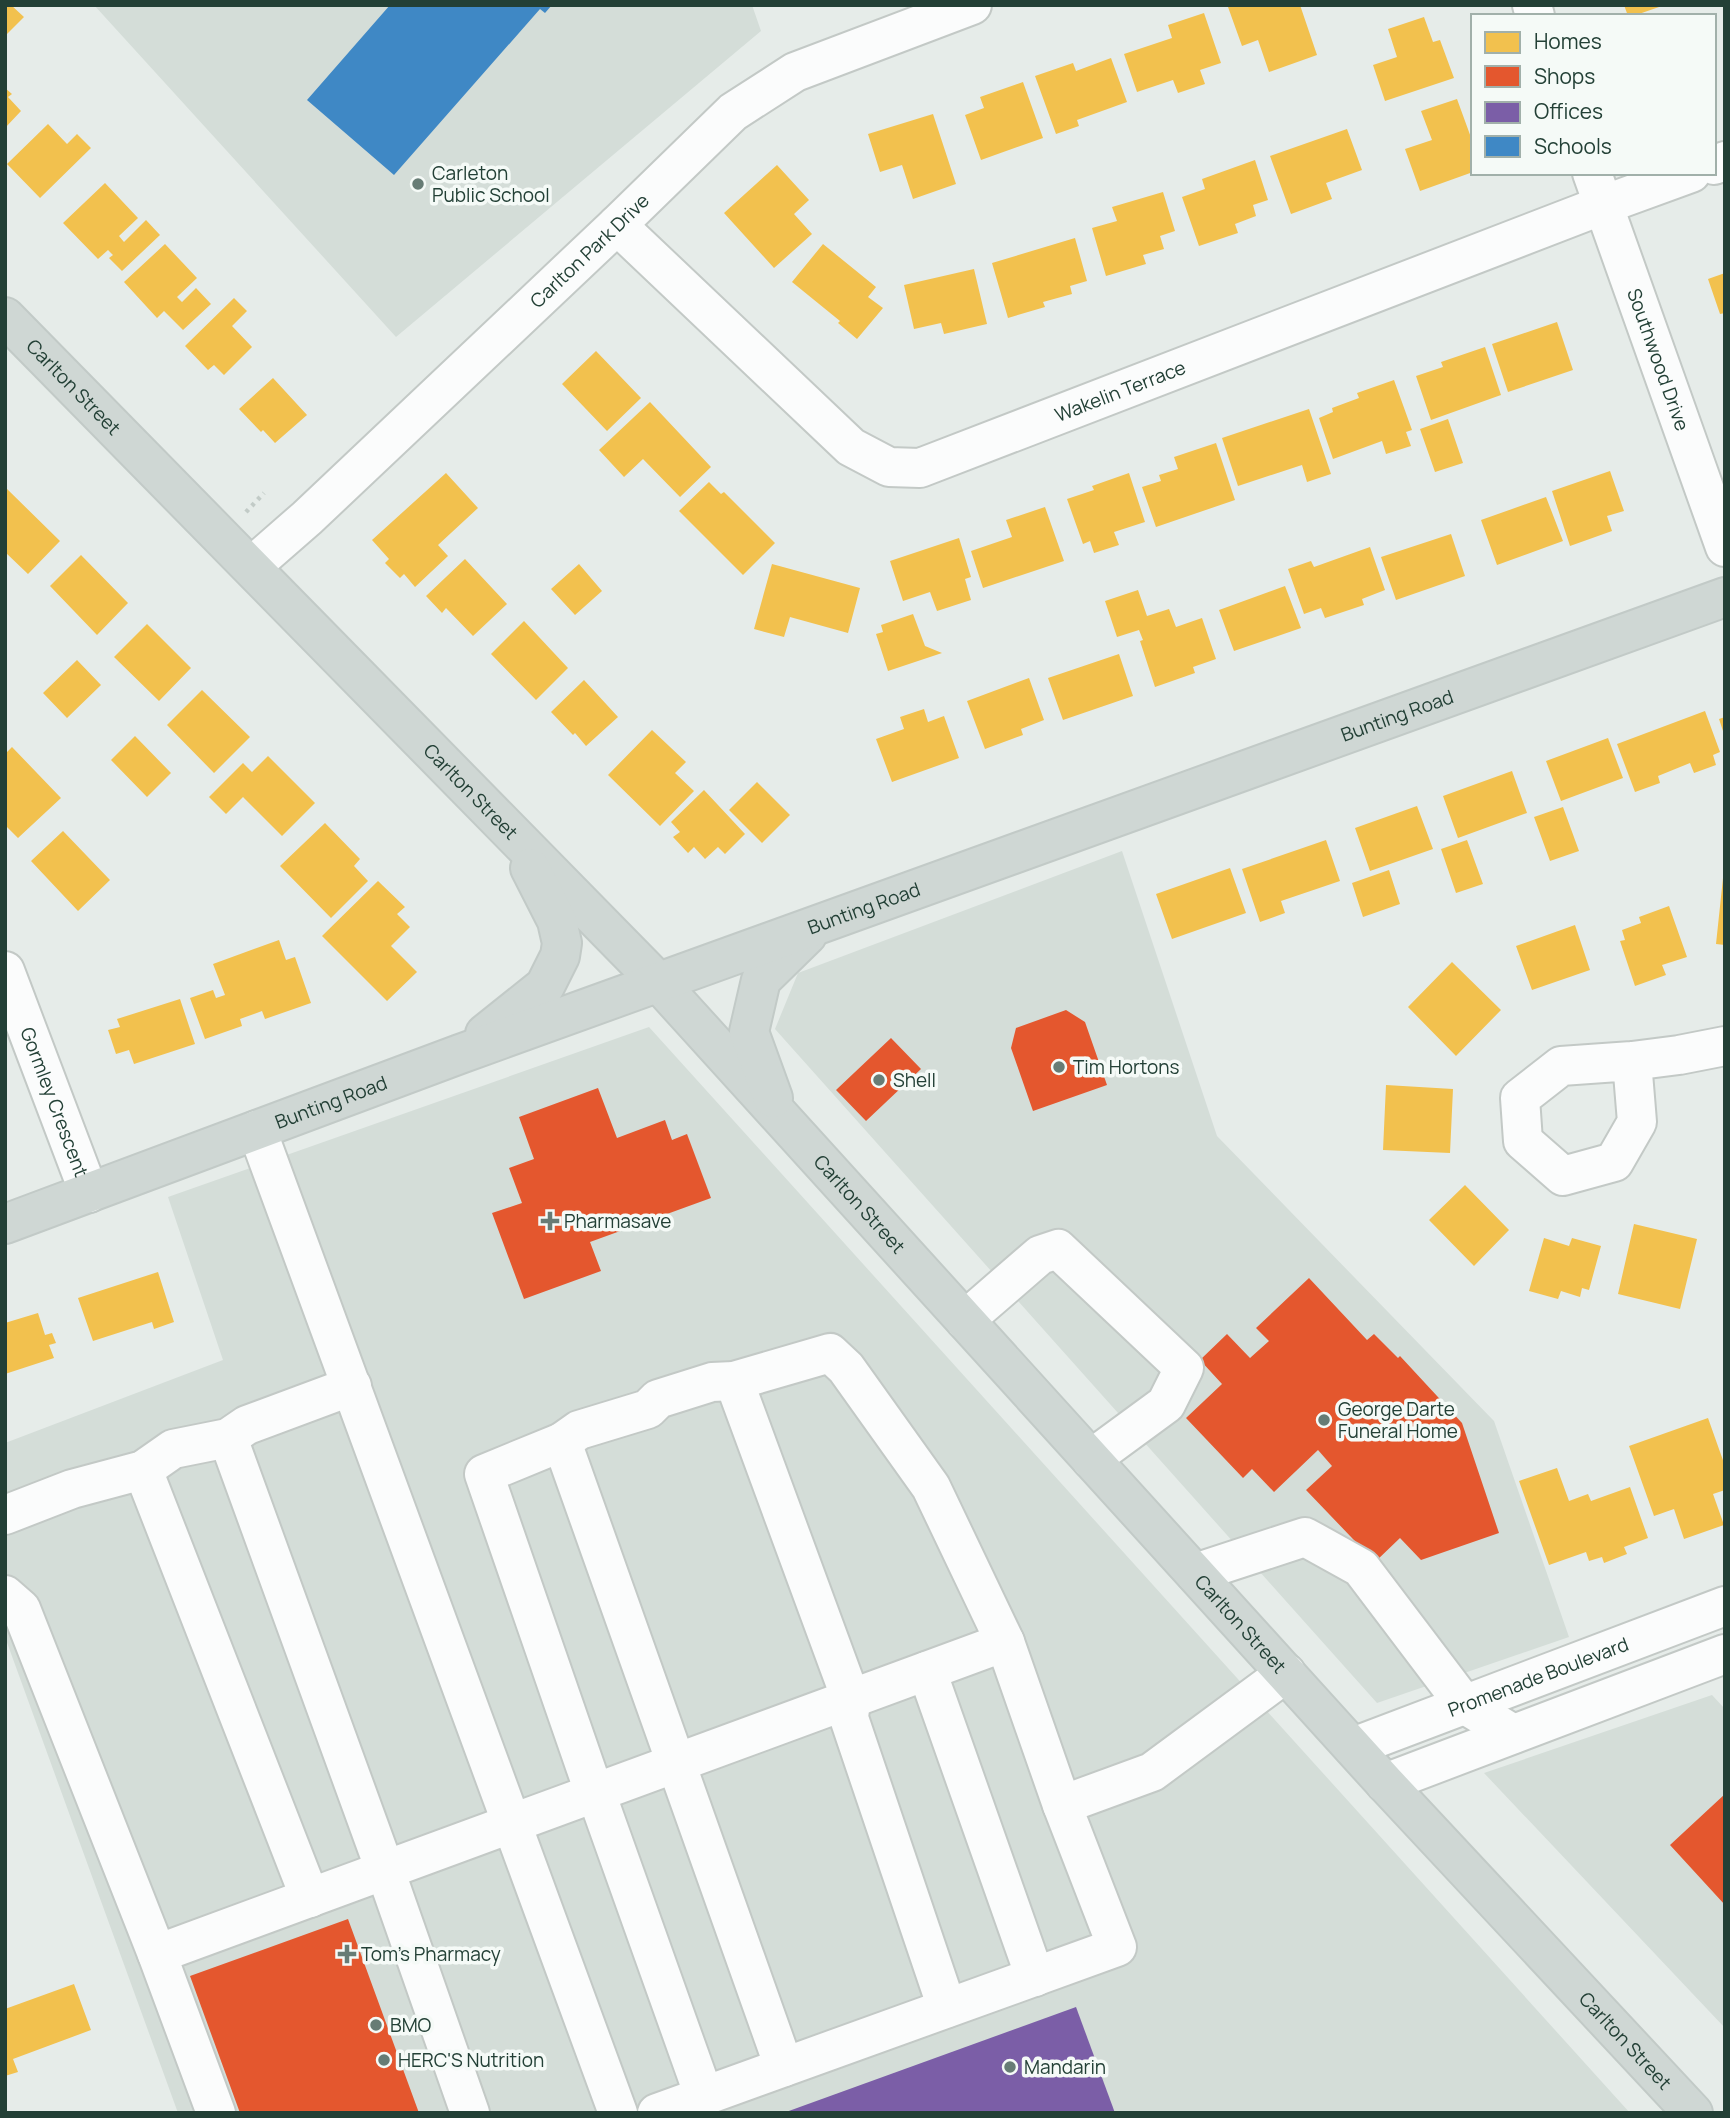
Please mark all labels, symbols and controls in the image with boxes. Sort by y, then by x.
legend [1471,14,1716,175]
text: Homes [1534,27,1602,55]
text: Shops [1534,62,1595,90]
text: Offices [1534,97,1603,125]
text: Schools [1534,132,1612,160]
place label: Carleton Public School [432,160,550,208]
marker: Carleton Public School [410,176,426,192]
street label: Carlton Park Drive [524,188,655,314]
street label: Southwood Drive [1621,285,1696,434]
street label: Carlton Street [21,333,127,441]
street label: Wakelin Terrace [1051,354,1189,428]
street label: Bunting Road [1337,683,1457,748]
street label: Carlton Street [418,738,524,845]
street label: Bunting Road [804,876,924,940]
street label: Gormley Crescent [14,1023,95,1181]
place label: Tim Hortons [1073,1054,1180,1080]
marker: Tim Hortons [1051,1059,1067,1075]
place label: Shell [893,1067,936,1093]
street label: Bunting Road [271,1069,391,1135]
marker: Shell [871,1072,887,1088]
street label: Carlton Street [808,1149,911,1259]
place label: Pharmasave [564,1208,671,1234]
marker: Pharmasave [542,1213,558,1229]
place label: George Darte Funeral Home [1338,1396,1458,1444]
marker: George Darte Funeral Home [1316,1412,1332,1428]
street label: Carlton Street [1189,1569,1292,1679]
street label: Promenade Boulevard [1444,1631,1632,1723]
place label: Tom's Pharmacy [361,1941,501,1967]
marker: Tom's Pharmacy [339,1946,355,1962]
street label: Carlton Street [1573,1986,1677,2095]
place label: BMO [390,2012,432,2038]
marker: BMO [368,2017,384,2033]
place label: HERC'S Nutrition [398,2047,544,2073]
marker: HERC'S Nutrition [376,2052,392,2068]
place label: Mandarin [1024,2054,1106,2080]
marker: Mandarin [1002,2059,1018,2075]

